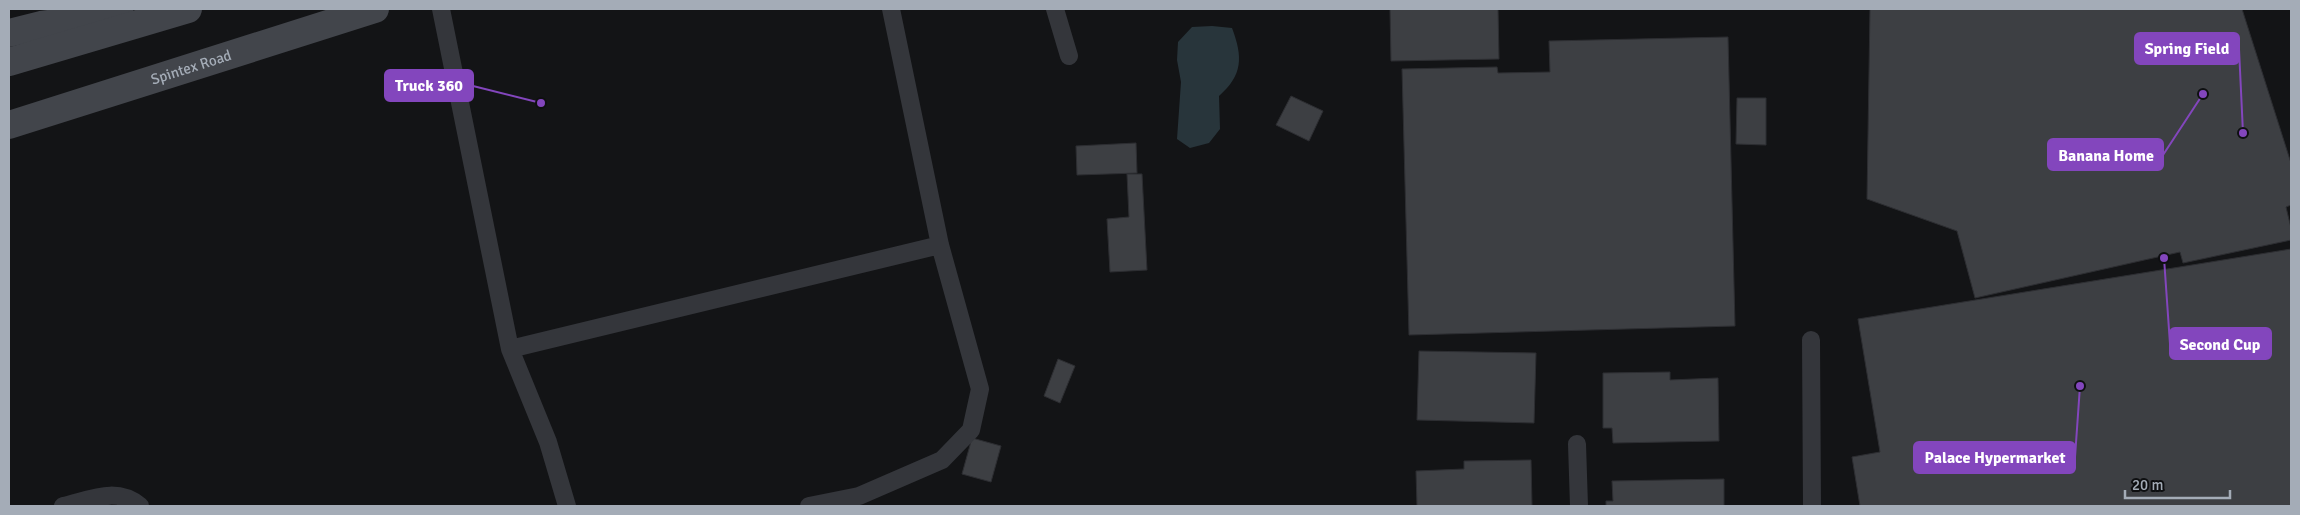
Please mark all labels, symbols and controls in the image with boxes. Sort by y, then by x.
callout: Spring Field [2135,33,2239,64]
text: Spring Field [2145,39,2230,59]
street label: Spintex Road [149,46,234,88]
callout: Truck 360 [385,70,473,101]
text: Truck 360 [395,76,463,96]
callout: Banana Home [2048,139,2163,170]
text: Banana Home [2058,146,2154,166]
callout: Second Cup [2170,328,2271,359]
text: Second Cup [2180,335,2261,355]
callout: Palace Hypermarket [1914,442,2075,473]
text: Palace Hypermarket [1925,448,2065,468]
scale bar [2125,468,2230,500]
text: 20 m [2132,476,2163,494]

